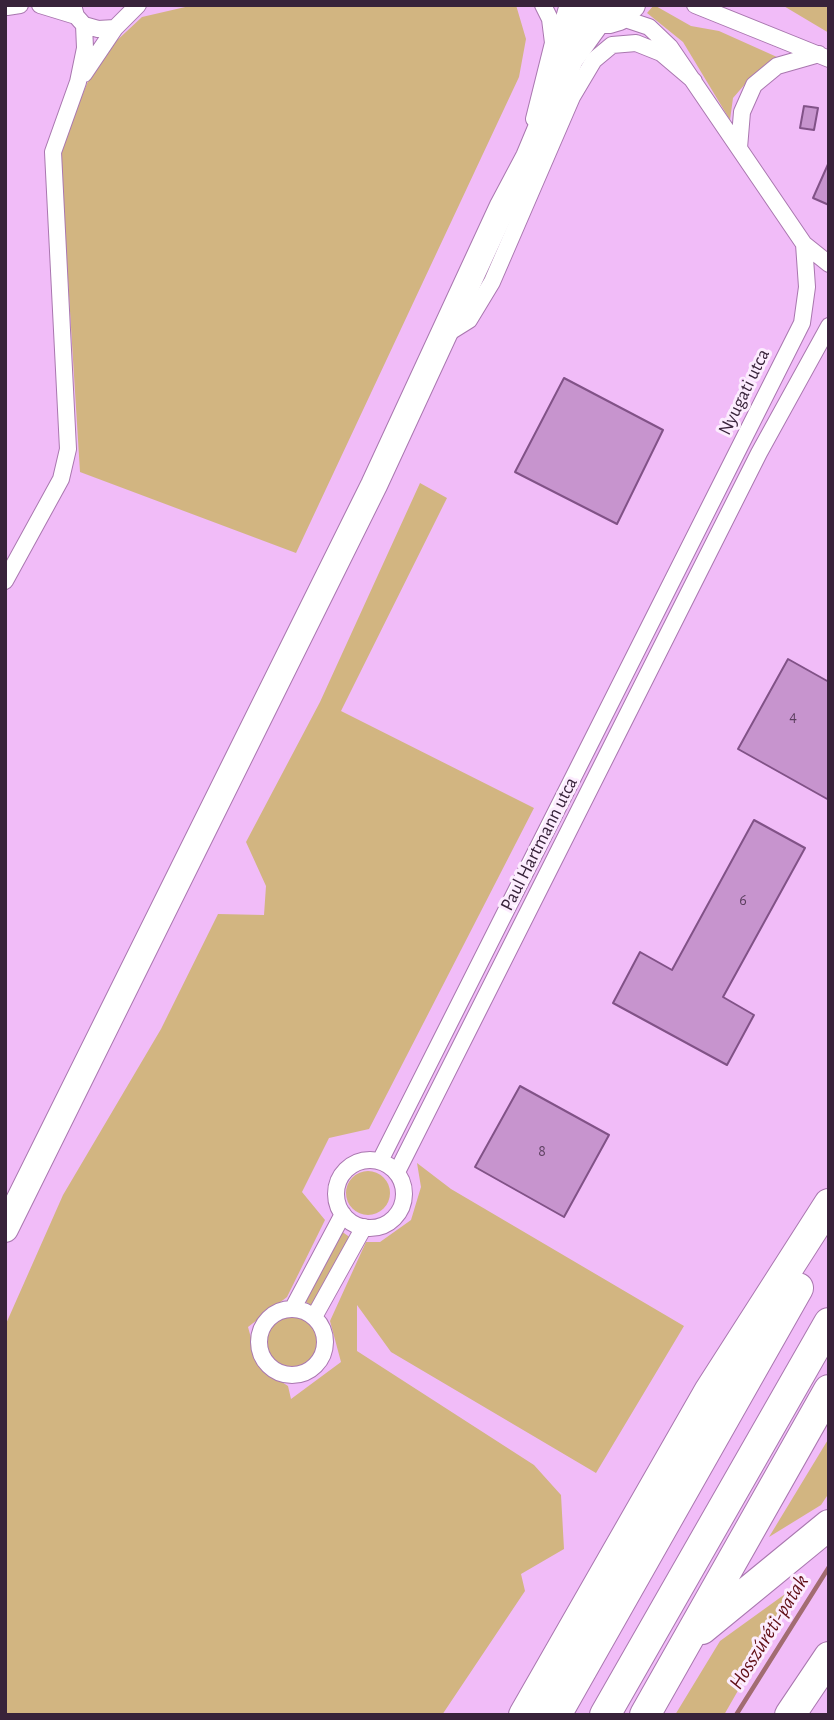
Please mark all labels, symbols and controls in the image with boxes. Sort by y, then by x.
street label: Nyugati utca [713,345,775,439]
house number: 4 [789,706,797,726]
street label: Paul Hartmann utca [496,773,582,915]
house number: 6 [739,890,747,910]
house number: 8 [538,1141,546,1161]
water label: Hosszúréti-patak [724,1570,814,1694]

